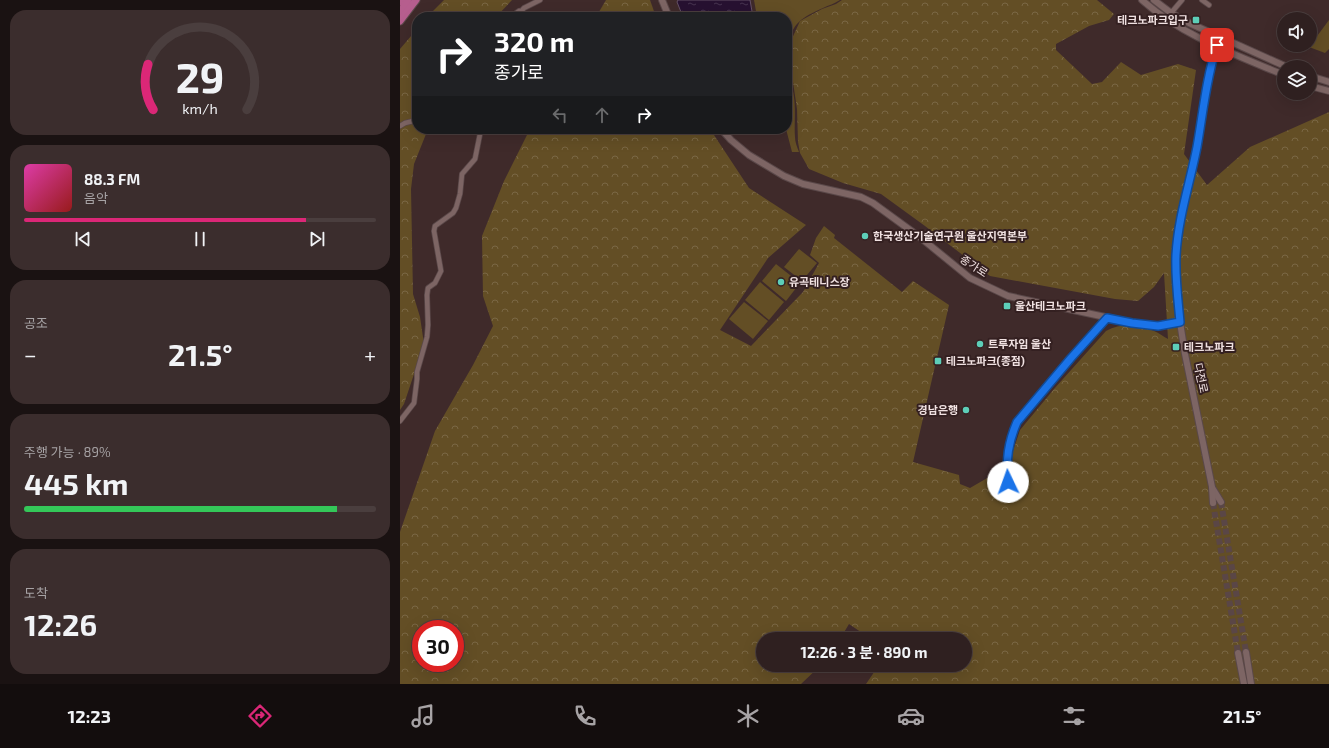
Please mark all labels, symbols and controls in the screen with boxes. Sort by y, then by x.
map controls [1277,12,1317,100]
button: sound [1277,12,1317,52]
place label: 테크노파크입구 [1117,13,1188,26]
marker: 테크노파크입구 [1191,15,1201,25]
text: 320 m [494,24,575,58]
icon: right [428,28,480,80]
pin [1200,28,1234,62]
icon: arrive [1206,34,1228,56]
text: 29 [176,51,224,101]
button: layers [1277,60,1317,100]
text: 종가로 [494,61,544,83]
text: km/h [182,100,218,117]
icon: left [549,104,571,126]
icon: ahead [591,104,613,126]
icon: right [633,104,655,126]
text: 88.3 FM [84,170,140,188]
text: 음악 [84,190,108,206]
icon: previous [72,228,94,250]
icon: pause [189,228,211,250]
icon: next [306,228,328,250]
place label: 한국생산기술연구원 울산지역본부 [873,229,1027,242]
marker: 한국생산기술연구원 울산지역본부 [860,231,870,241]
street label: 종가로 [958,252,991,279]
place label: 유곡테니스장 [789,275,850,288]
marker: 유곡테니스장 [776,277,786,287]
place label: 울산테크노파크 [1015,299,1086,312]
marker: 울산테크노파크 [1002,301,1012,311]
text: 공조 [24,315,48,331]
text: 21.5° [168,336,233,372]
place label: 트루자임 울산 [988,337,1051,350]
marker: 트루자임 울산 [975,339,985,349]
place label: 테크노파크 [1184,340,1235,353]
text: − [24,341,37,367]
text: + [364,341,376,367]
marker: 테크노파크 [1171,342,1181,352]
place label: 테크노파크(종점) [946,354,1025,367]
marker: 테크노파크(종점) [933,356,943,366]
street label: 다전로 [1192,362,1211,394]
place label: 경남은행 [918,403,958,416]
marker: 경남은행 [961,405,971,415]
text: 주행 가능 · 89% [24,444,111,460]
position arrow [987,461,1029,503]
text: 445 km [24,465,128,501]
text: 도착 [24,585,48,601]
text: 12:26 [24,606,97,642]
speed limit sign: 30 [412,620,464,672]
text: 12:26 · 3 분 · 890 m [801,643,927,661]
icon: directions [246,702,274,730]
icon: music [409,702,437,730]
icon: phone [571,702,599,730]
icon: climate [734,702,762,730]
icon: car [897,702,925,730]
icon: filters [1060,702,1088,730]
text: 12:23 [67,705,111,727]
text: 21.5° [1223,705,1262,727]

